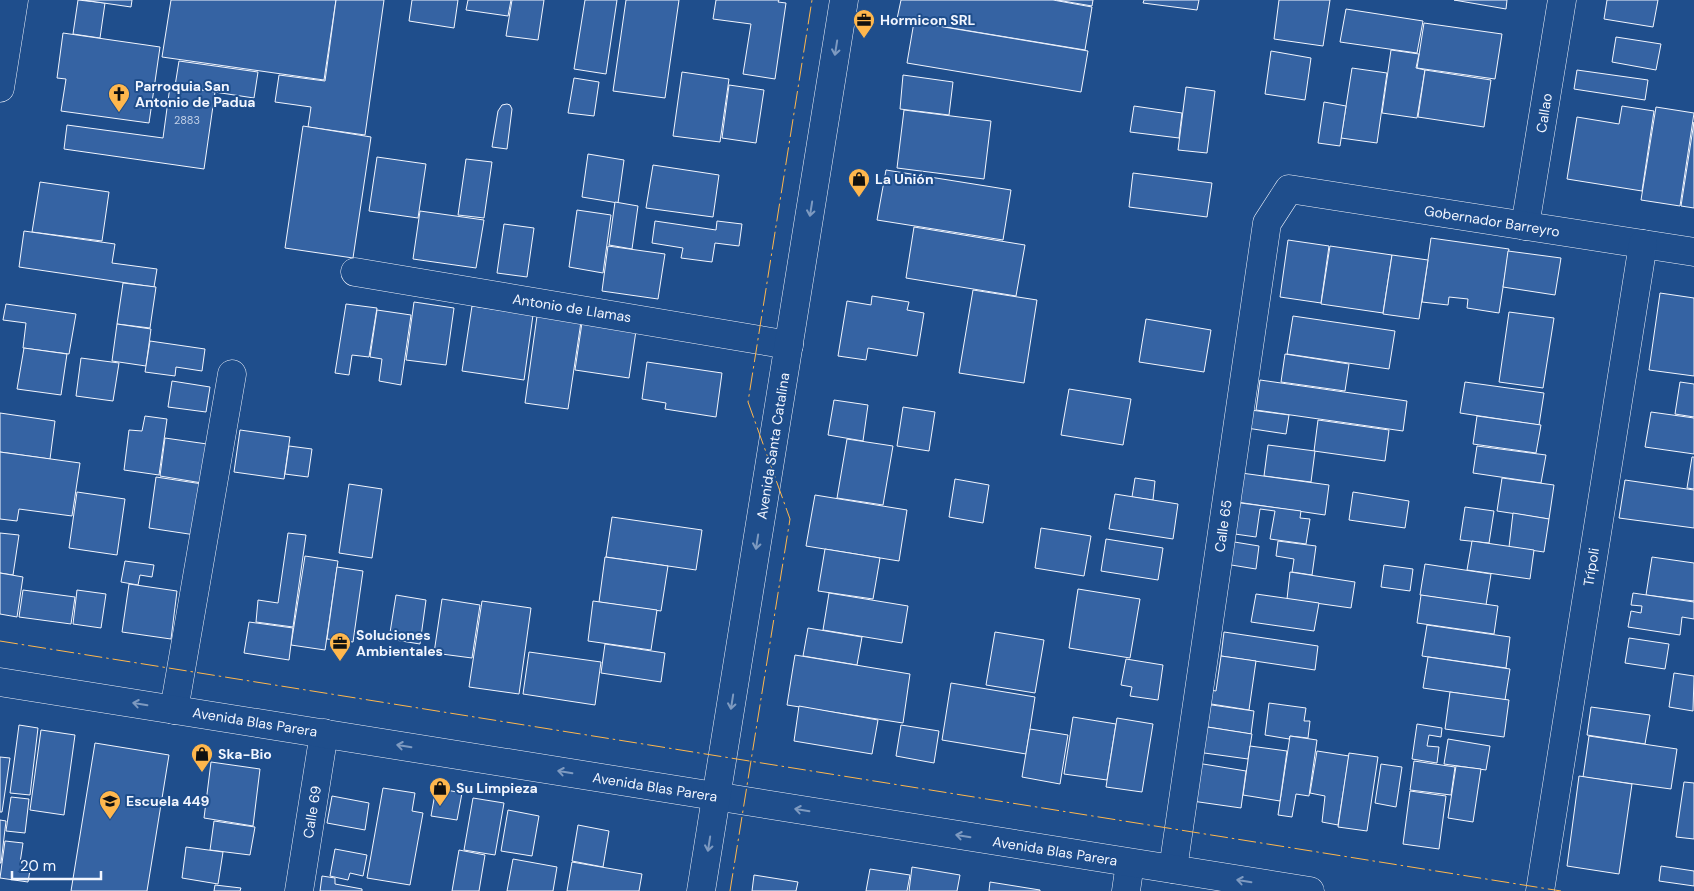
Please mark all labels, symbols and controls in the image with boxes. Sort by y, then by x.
office icon: Hormicon SRL [852,8,876,39]
place label: Hormicon SRL [880,11,976,29]
one-way arrow [831,40,841,56]
place label: Parroquia San Antonio de Padua [135,77,256,111]
church icon: Parroquia San Antonio de Padua [107,82,131,113]
street label: Callao [1532,92,1556,134]
house number: 2883 [174,113,200,127]
shop icon: La Unión [847,167,871,198]
place label: La Unión [875,170,934,188]
one-way arrow [805,200,815,216]
street label: Gobernador Barreyro [1423,201,1561,241]
street label: Antonio de Llamas [511,290,633,326]
street label: Avenida Santa Catalina [753,371,793,521]
street label: Calle 65 [1210,499,1236,553]
one-way arrow [752,534,762,550]
street label: Trípoli [1579,546,1603,588]
place label: Soluciones Ambientales [356,626,443,660]
office icon: Soluciones Ambientales [328,631,352,662]
one-way arrow [726,694,736,710]
one-way arrow [132,699,148,709]
street label: Avenida Blas Parera [191,703,319,741]
one-way arrow [397,741,413,751]
shop icon: Ska-Bio [190,742,214,773]
place label: Ska-Bio [218,745,272,763]
one-way arrow [557,767,573,777]
street label: Avenida Blas Parera [591,768,719,806]
shop icon: Su Limpieza [428,776,452,807]
place label: Su Limpieza [456,779,538,797]
street label: Calle 69 [299,784,325,840]
school or university icon: Escuela 449 [98,789,122,820]
place label: Escuela 449 [126,792,210,810]
one-way arrow [795,805,811,815]
one-way arrow [955,831,971,841]
street label: Avenida Blas Parera [991,832,1119,870]
one-way arrow [704,836,714,852]
scale bar [12,848,101,880]
text: 20 m [20,856,56,876]
one-way arrow [1237,875,1253,885]

